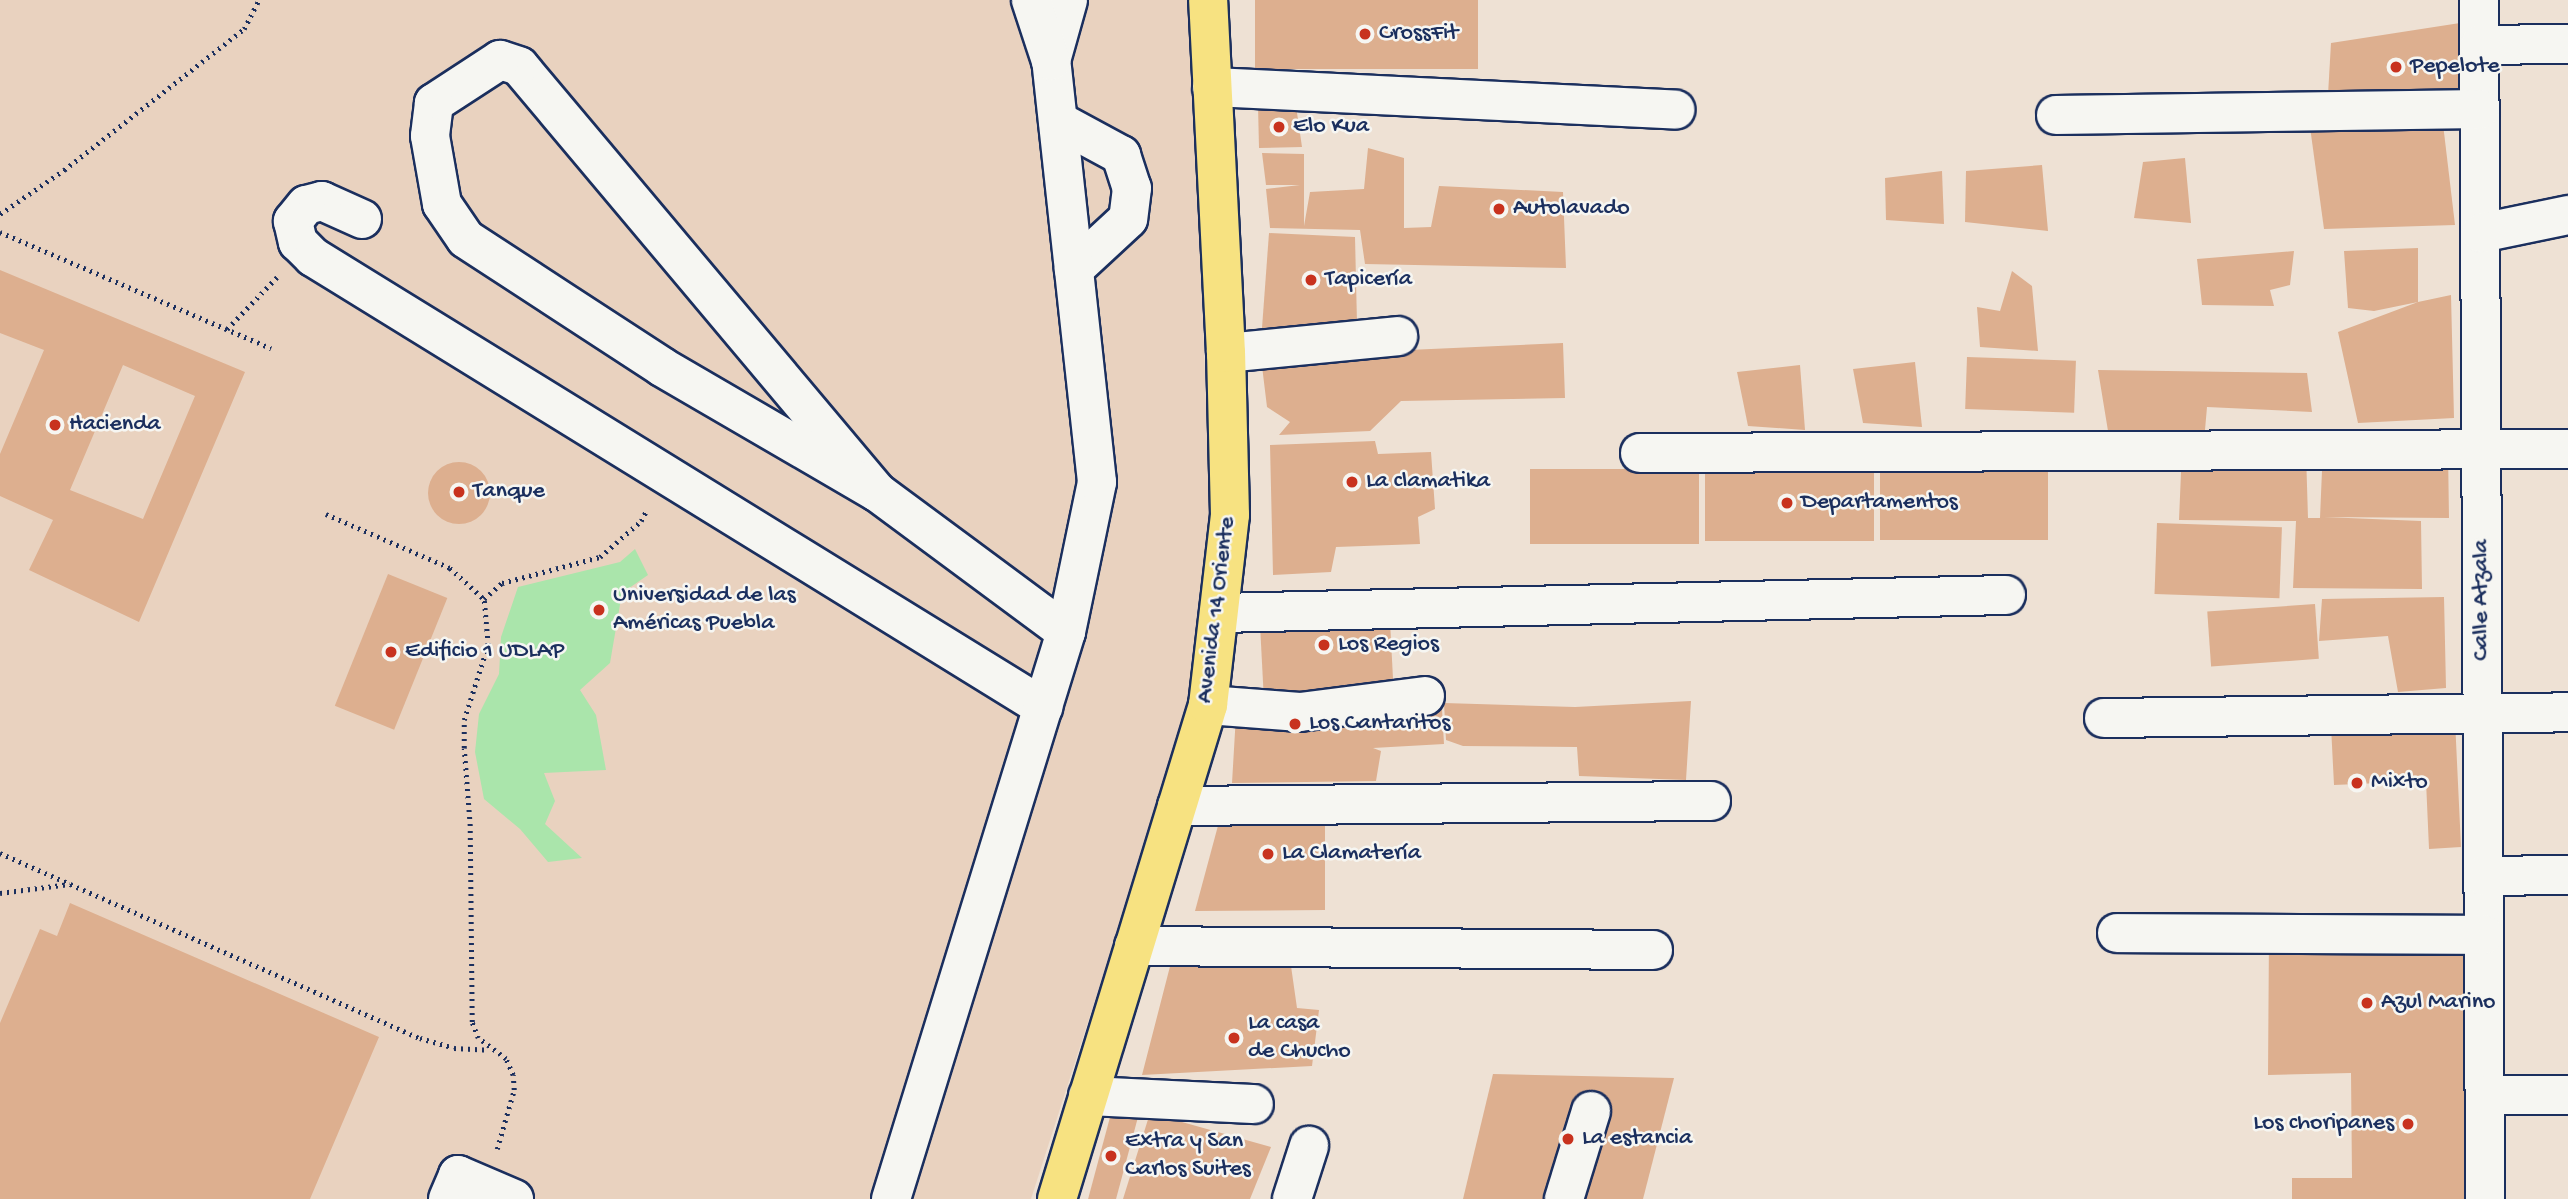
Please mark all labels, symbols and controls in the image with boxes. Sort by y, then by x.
place label: CrossFit [1379,20,1458,48]
marker: CrossFit [1357,26,1373,42]
place label: Pepelote [2410,53,2500,81]
marker: Pepelote [2388,59,2404,75]
place label: Elo Kua [1293,113,1369,141]
marker: Elo Kua [1271,119,1287,135]
place label: Autolavado [1513,195,1630,223]
marker: Autolavado [1491,201,1507,217]
place label: Tapicería [1325,266,1412,294]
marker: Tapicería [1303,272,1319,288]
place label: Hacienda [69,411,161,439]
marker: Hacienda [47,417,63,433]
place label: La clamatika [1366,468,1490,496]
marker: La clamatika [1344,474,1360,490]
place label: Tanque [473,478,545,506]
marker: Tanque [451,484,467,500]
place label: Departamentos [1801,489,1958,517]
marker: Departamentos [1779,495,1795,511]
street label: Avenida 14 Oriente [1191,515,1243,705]
street label: Calle Atzala [2468,539,2496,661]
place label: Universidad de las Américas Puebla [613,582,796,638]
marker: Universidad de las Américas Puebla [591,602,607,618]
place label: Los Regios [1338,631,1439,659]
marker: Los Regios [1316,637,1332,653]
place label: Edificio 1 UDLAP [405,638,564,666]
marker: Edificio 1 UDLAP [383,644,399,660]
place label: Los Cantaritos [1309,710,1450,738]
marker: Los Cantaritos [1287,716,1303,732]
place label: Mixto [2371,769,2428,797]
marker: Mixto [2349,775,2365,791]
place label: La Clamatería [1282,840,1421,868]
marker: La Clamatería [1260,846,1276,862]
place label: Azul Marino [2381,989,2496,1017]
marker: Azul Marino [2359,995,2375,1011]
place label: La casa de Chucho [1248,1010,1351,1066]
marker: La casa de Chucho [1226,1030,1242,1046]
place label: Los choripanes [2253,1110,2394,1138]
marker: Los choripanes [2400,1116,2416,1132]
place label: La estancia [1582,1125,1692,1153]
place label: Extra y San Carlos Suites [1125,1128,1251,1184]
marker: La estancia [1560,1131,1576,1147]
marker: Extra y San Carlos Suites [1103,1148,1119,1164]

